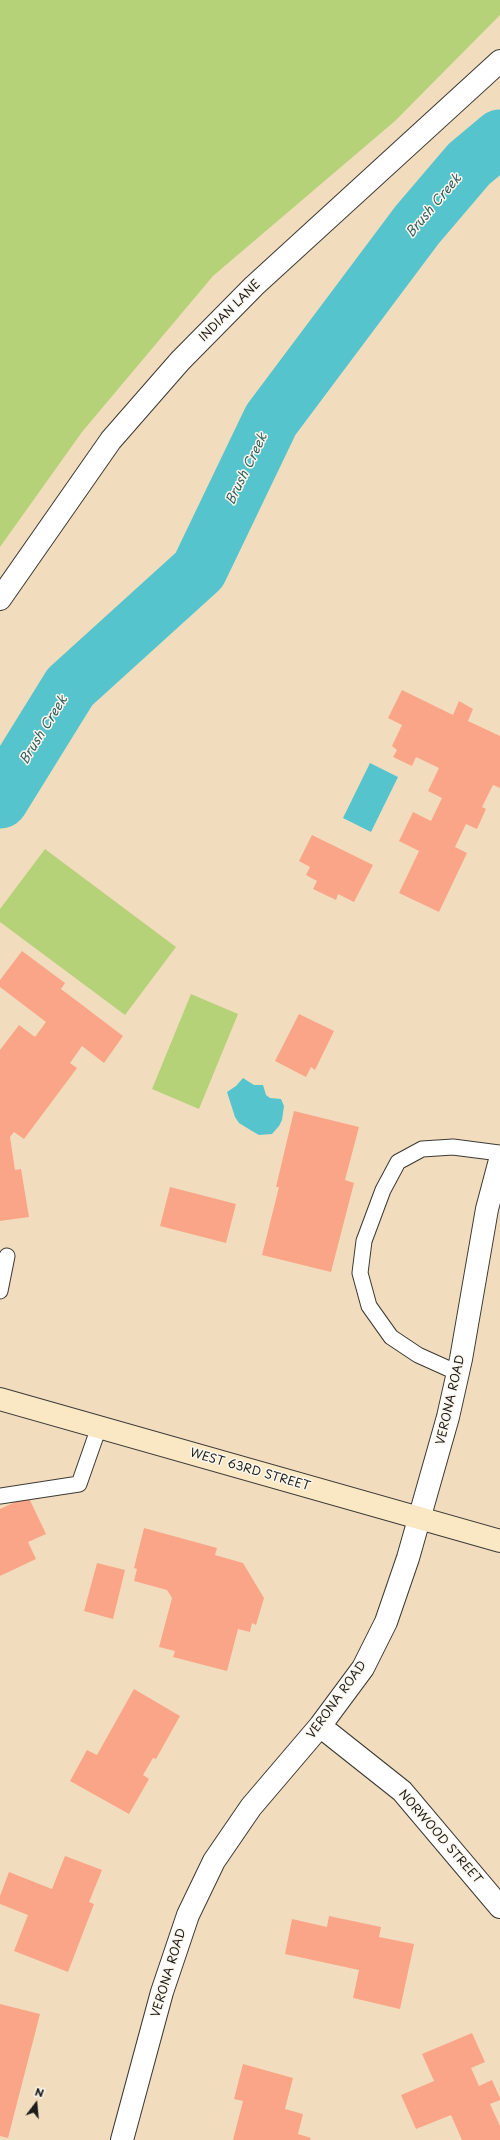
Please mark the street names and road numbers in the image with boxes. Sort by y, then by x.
street label: INDIAN LANE [196,277,264,345]
street label: VERONA ROAD [434,1354,468,1446]
street label: WEST 63RD STREET [188,1446,312,1494]
street label: VERONA ROAD [304,1659,370,1741]
street label: NORWOOD STREET [395,1787,485,1887]
street label: VERONA ROAD [149,1927,189,2019]

